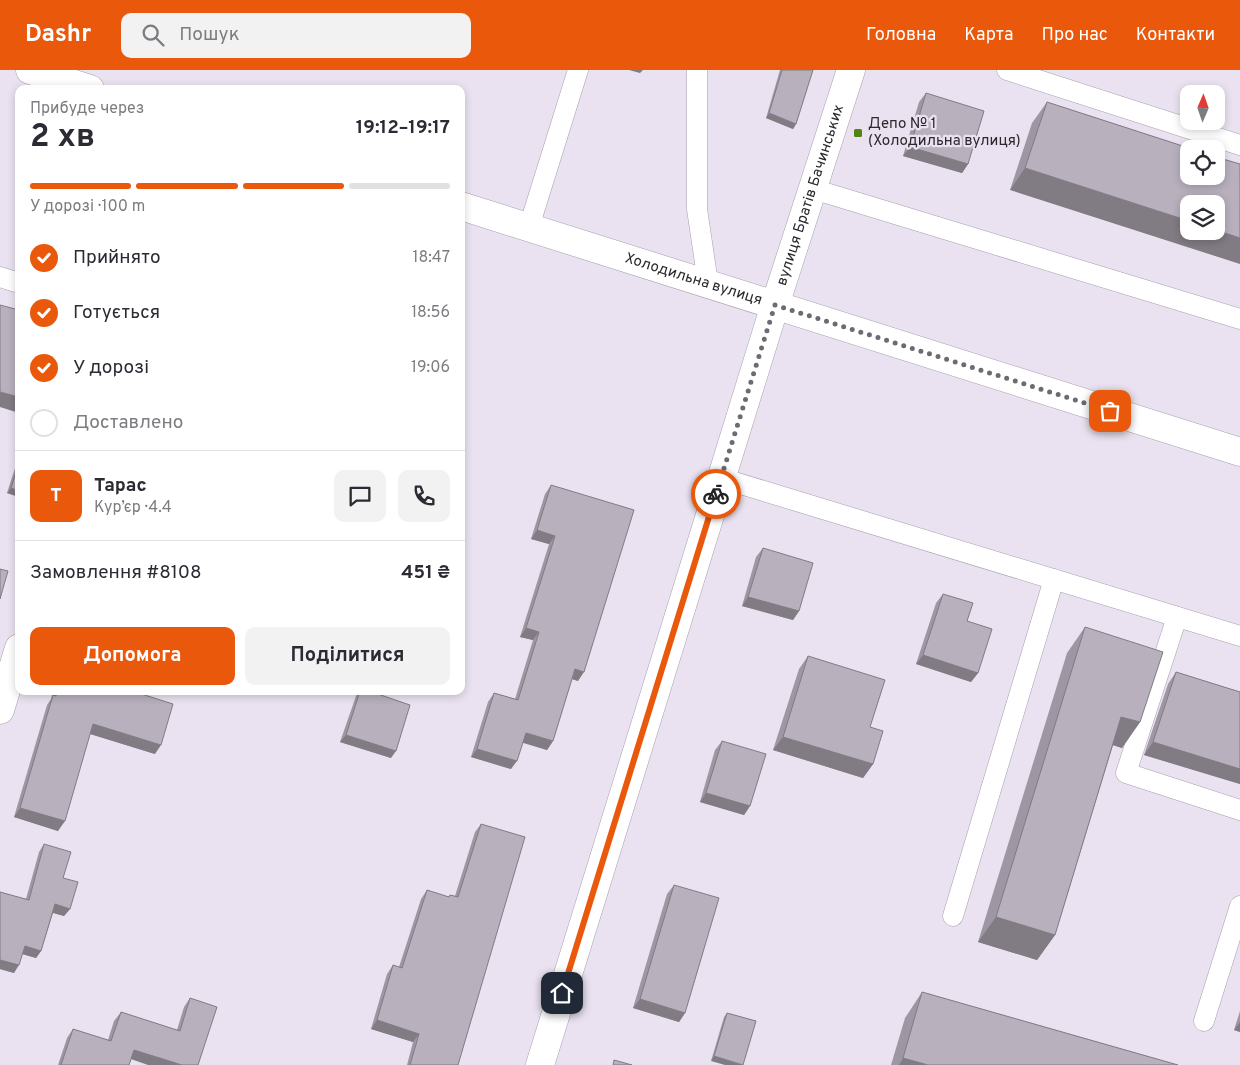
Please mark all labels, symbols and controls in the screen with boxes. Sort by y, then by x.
search box [121,13,471,58]
text: Dashr [25,20,91,50]
icon: search [139,21,167,49]
text: Пошук [179,23,240,47]
text: Головна [866,24,936,47]
text: Карта [964,24,1014,47]
text: Про нас [1042,24,1108,47]
text: Контакти [1136,24,1215,47]
north arrow [1180,85,1225,130]
map controls [1180,85,1225,240]
text: Прибуде через [30,99,144,119]
street label: вулиця Братів Бачинських [772,102,849,288]
place label: Депо № 1 (Холодильна вулиця) [868,115,1021,151]
text: 19:12–19:17 [356,116,450,140]
text: 2 хв [30,118,95,158]
marker: Депо № 1 (Холодильна вулиця) [852,127,864,139]
button: locate [1180,140,1225,185]
button: layers [1180,195,1225,240]
text: У дорозі · 100 m [30,197,145,217]
icon: check [30,244,58,272]
text: Прийнято [73,246,161,270]
text: 18:47 [413,248,450,268]
street label: Холодильна вулиця [623,249,765,310]
icon: check [30,299,58,327]
text: Готується [73,301,160,325]
text: 18:56 [411,303,450,323]
icon: check [30,354,58,382]
text: У дорозі [73,356,149,380]
text: 19:06 [411,358,450,378]
pin [1089,390,1131,432]
icon: bag [1096,397,1124,425]
text: Доставлено [73,411,183,435]
courier [691,469,741,519]
button: chat [334,470,386,522]
button: phone [398,470,450,522]
text: Тарас [94,474,147,498]
icon: bike [702,480,730,508]
text: Т [50,484,62,508]
text: Кур’єр · 4.4 [94,498,172,518]
text: Замовлення #8108 [30,561,202,585]
text: 451 ₴ [401,561,450,585]
button: Допомога [30,627,235,685]
button: Поділитися [245,627,450,685]
pin [541,972,583,1014]
icon: home [548,979,576,1007]

